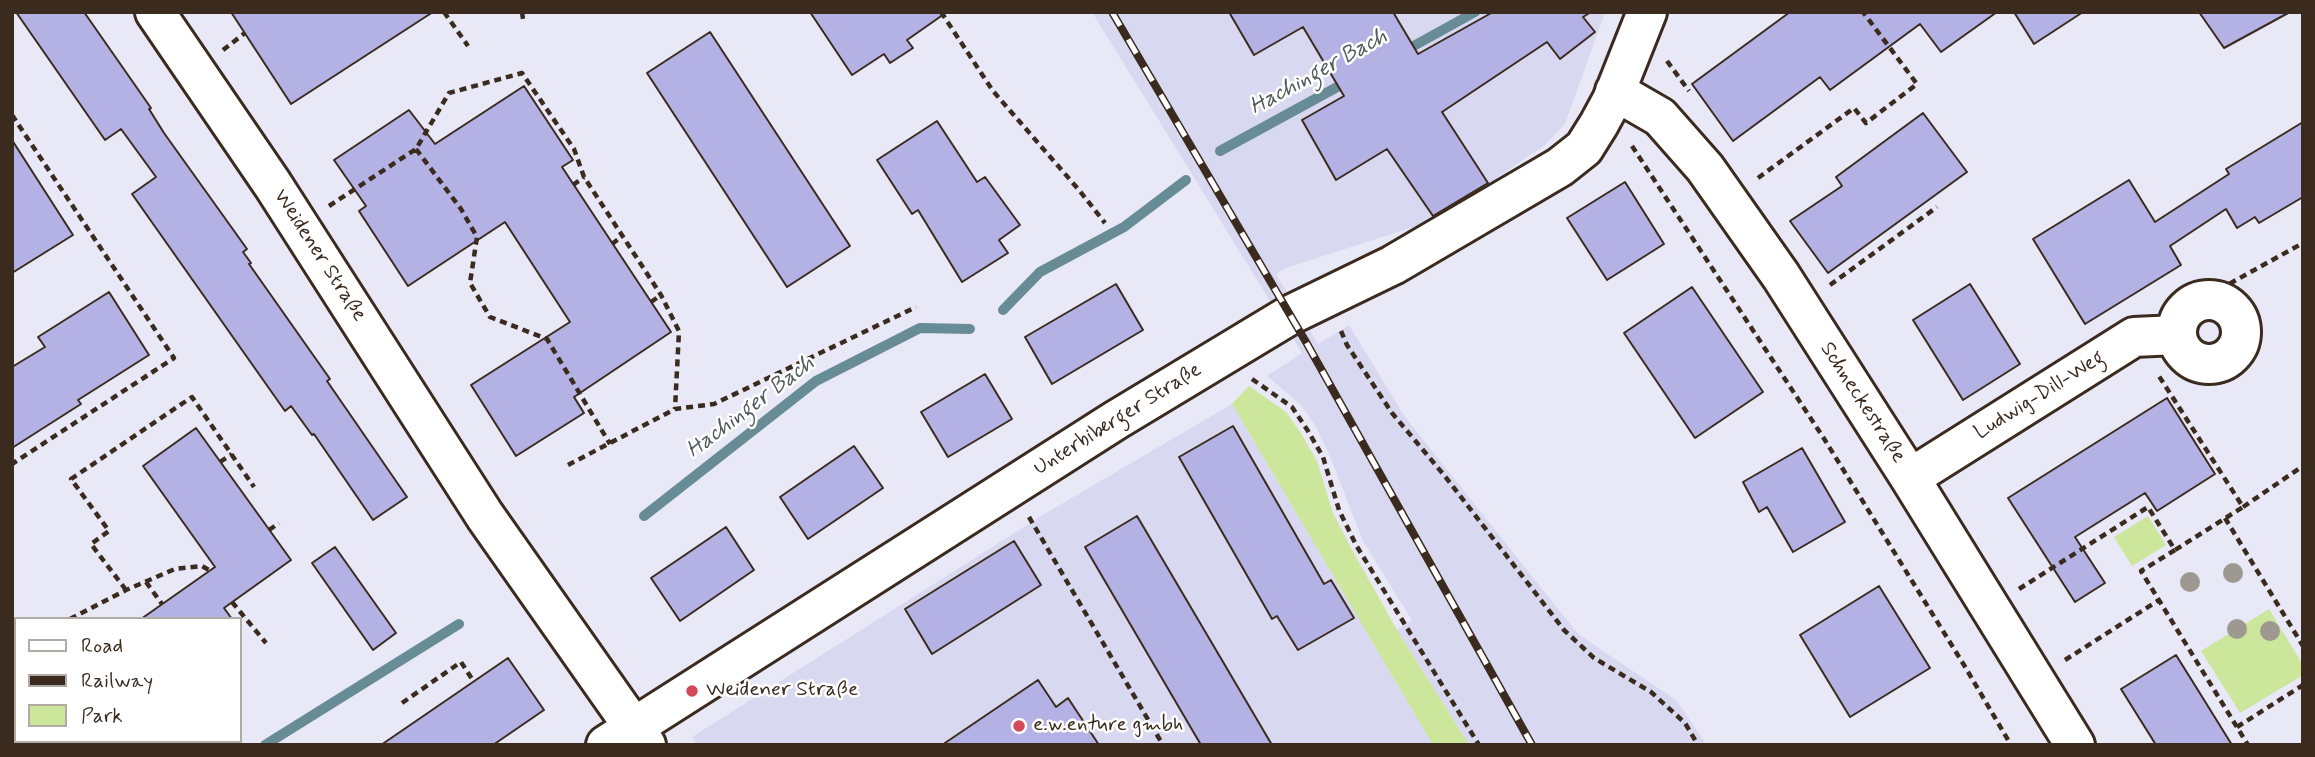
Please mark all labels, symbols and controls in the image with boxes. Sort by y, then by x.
water label: Hachinger Bach [1245,24,1393,122]
street label: Weidener Straße [267,185,371,327]
street label: Schneckestraße [1814,338,1910,468]
street label: Ludwig-Dill-Weg [1970,346,2110,446]
water label: Hachinger Bach [682,351,820,465]
street label: Unterbiberger Straße [1029,358,1207,482]
legend [14,617,242,743]
text: Road [81,632,123,660]
text: Railway [81,667,153,695]
place label: Weidener Straße [706,678,858,704]
marker: Weidener Straße [684,683,700,699]
text: Park [81,702,123,730]
place label: e.w.enture gmbh [1033,713,1184,739]
marker: e.w.enture gmbh [1011,718,1027,734]

